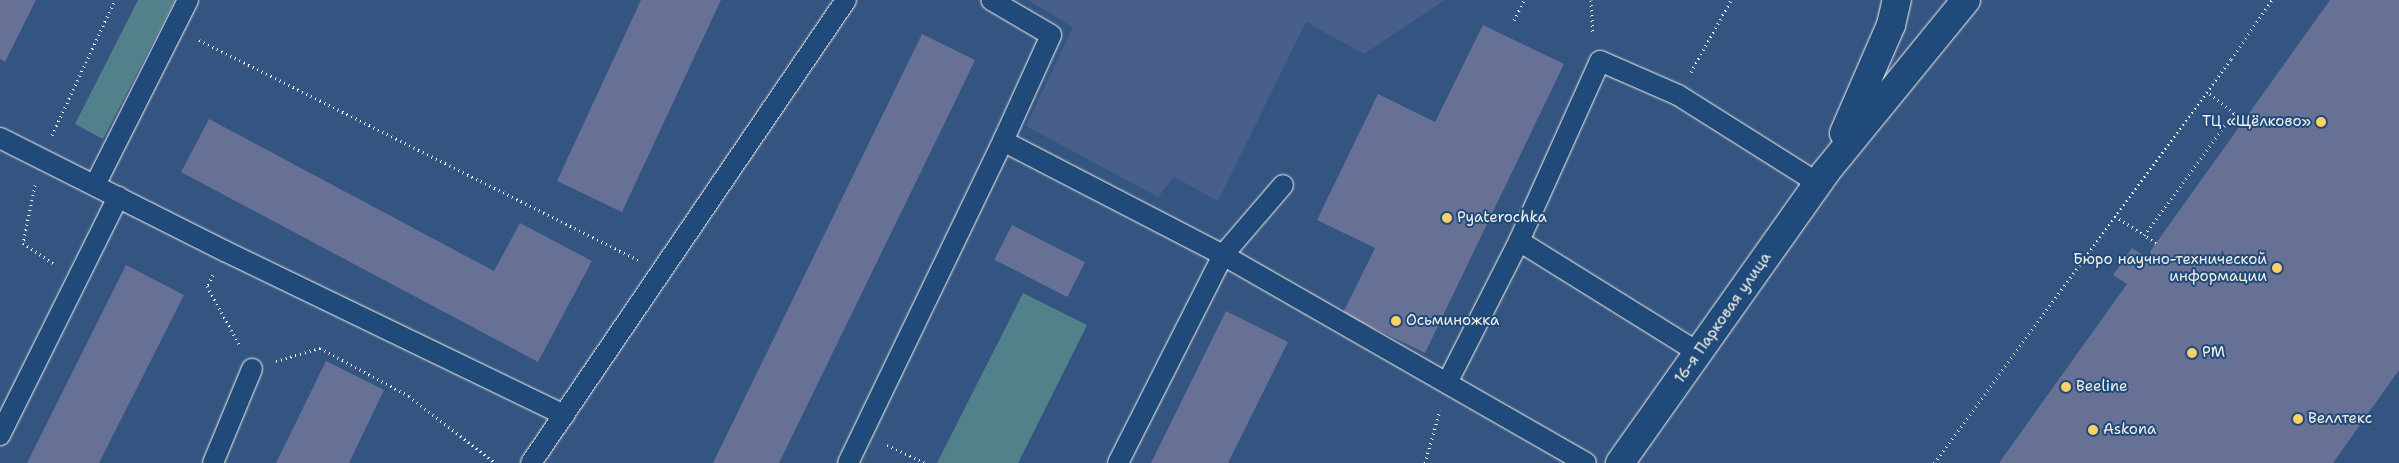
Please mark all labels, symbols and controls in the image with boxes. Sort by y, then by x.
place label: ТЦ «Щёлково» [2202,113,2311,131]
marker: ТЦ «Щёлково» [2315,116,2327,128]
place label: Pyaterochka [1457,209,1547,227]
marker: Pyaterochka [1441,212,1453,224]
street label: 16-я Парковая улица [1671,249,1775,387]
place label: Бюро научно-технической информации [2073,250,2267,285]
marker: Бюро научно-технической информации [2271,262,2283,274]
place label: Осьминожка [1406,312,1499,330]
marker: Осьминожка [1390,315,1402,327]
place label: PM [2202,344,2225,362]
marker: PM [2186,347,2198,359]
place label: Beeline [2076,378,2128,396]
marker: Beeline [2060,381,2072,393]
place label: Веллтекс [2308,410,2372,428]
marker: Веллтекс [2292,413,2304,425]
place label: Askona [2103,421,2156,439]
marker: Askona [2087,424,2099,436]

